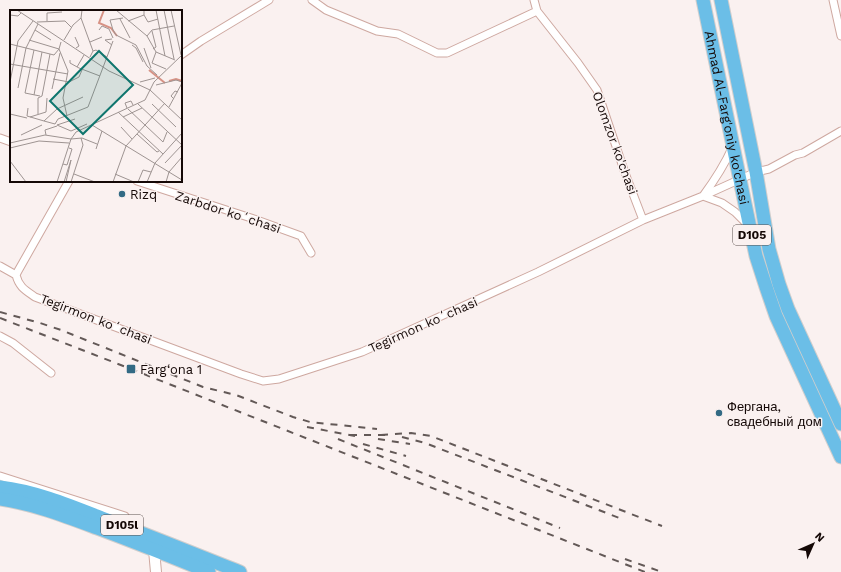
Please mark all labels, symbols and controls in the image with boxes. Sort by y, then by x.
inset map [10,10,182,182]
street label: Ahmad Al-Farg'oniy ko'chasi [702,29,752,206]
street label: Olomzor ko'chasi [589,89,641,197]
place label: Rizq [130,187,157,202]
street label: Zarbdor koʻchasi [173,188,283,236]
marker: Rizq [117,189,127,199]
road number: D105 [733,225,771,245]
street label: Tegirmon koʻchasi [38,291,154,347]
street label: Tegirmon koʻchasi [366,294,480,356]
place label: Farg‘ona 1 [140,362,202,377]
marker: Farg‘ona 1 [125,363,137,375]
place label: Фергана, свадебный дом [727,399,822,429]
marker: Фергана, свадебный дом [714,408,724,418]
road number: D105l [101,515,143,535]
north arrow [793,524,833,564]
text: N [812,530,827,545]

